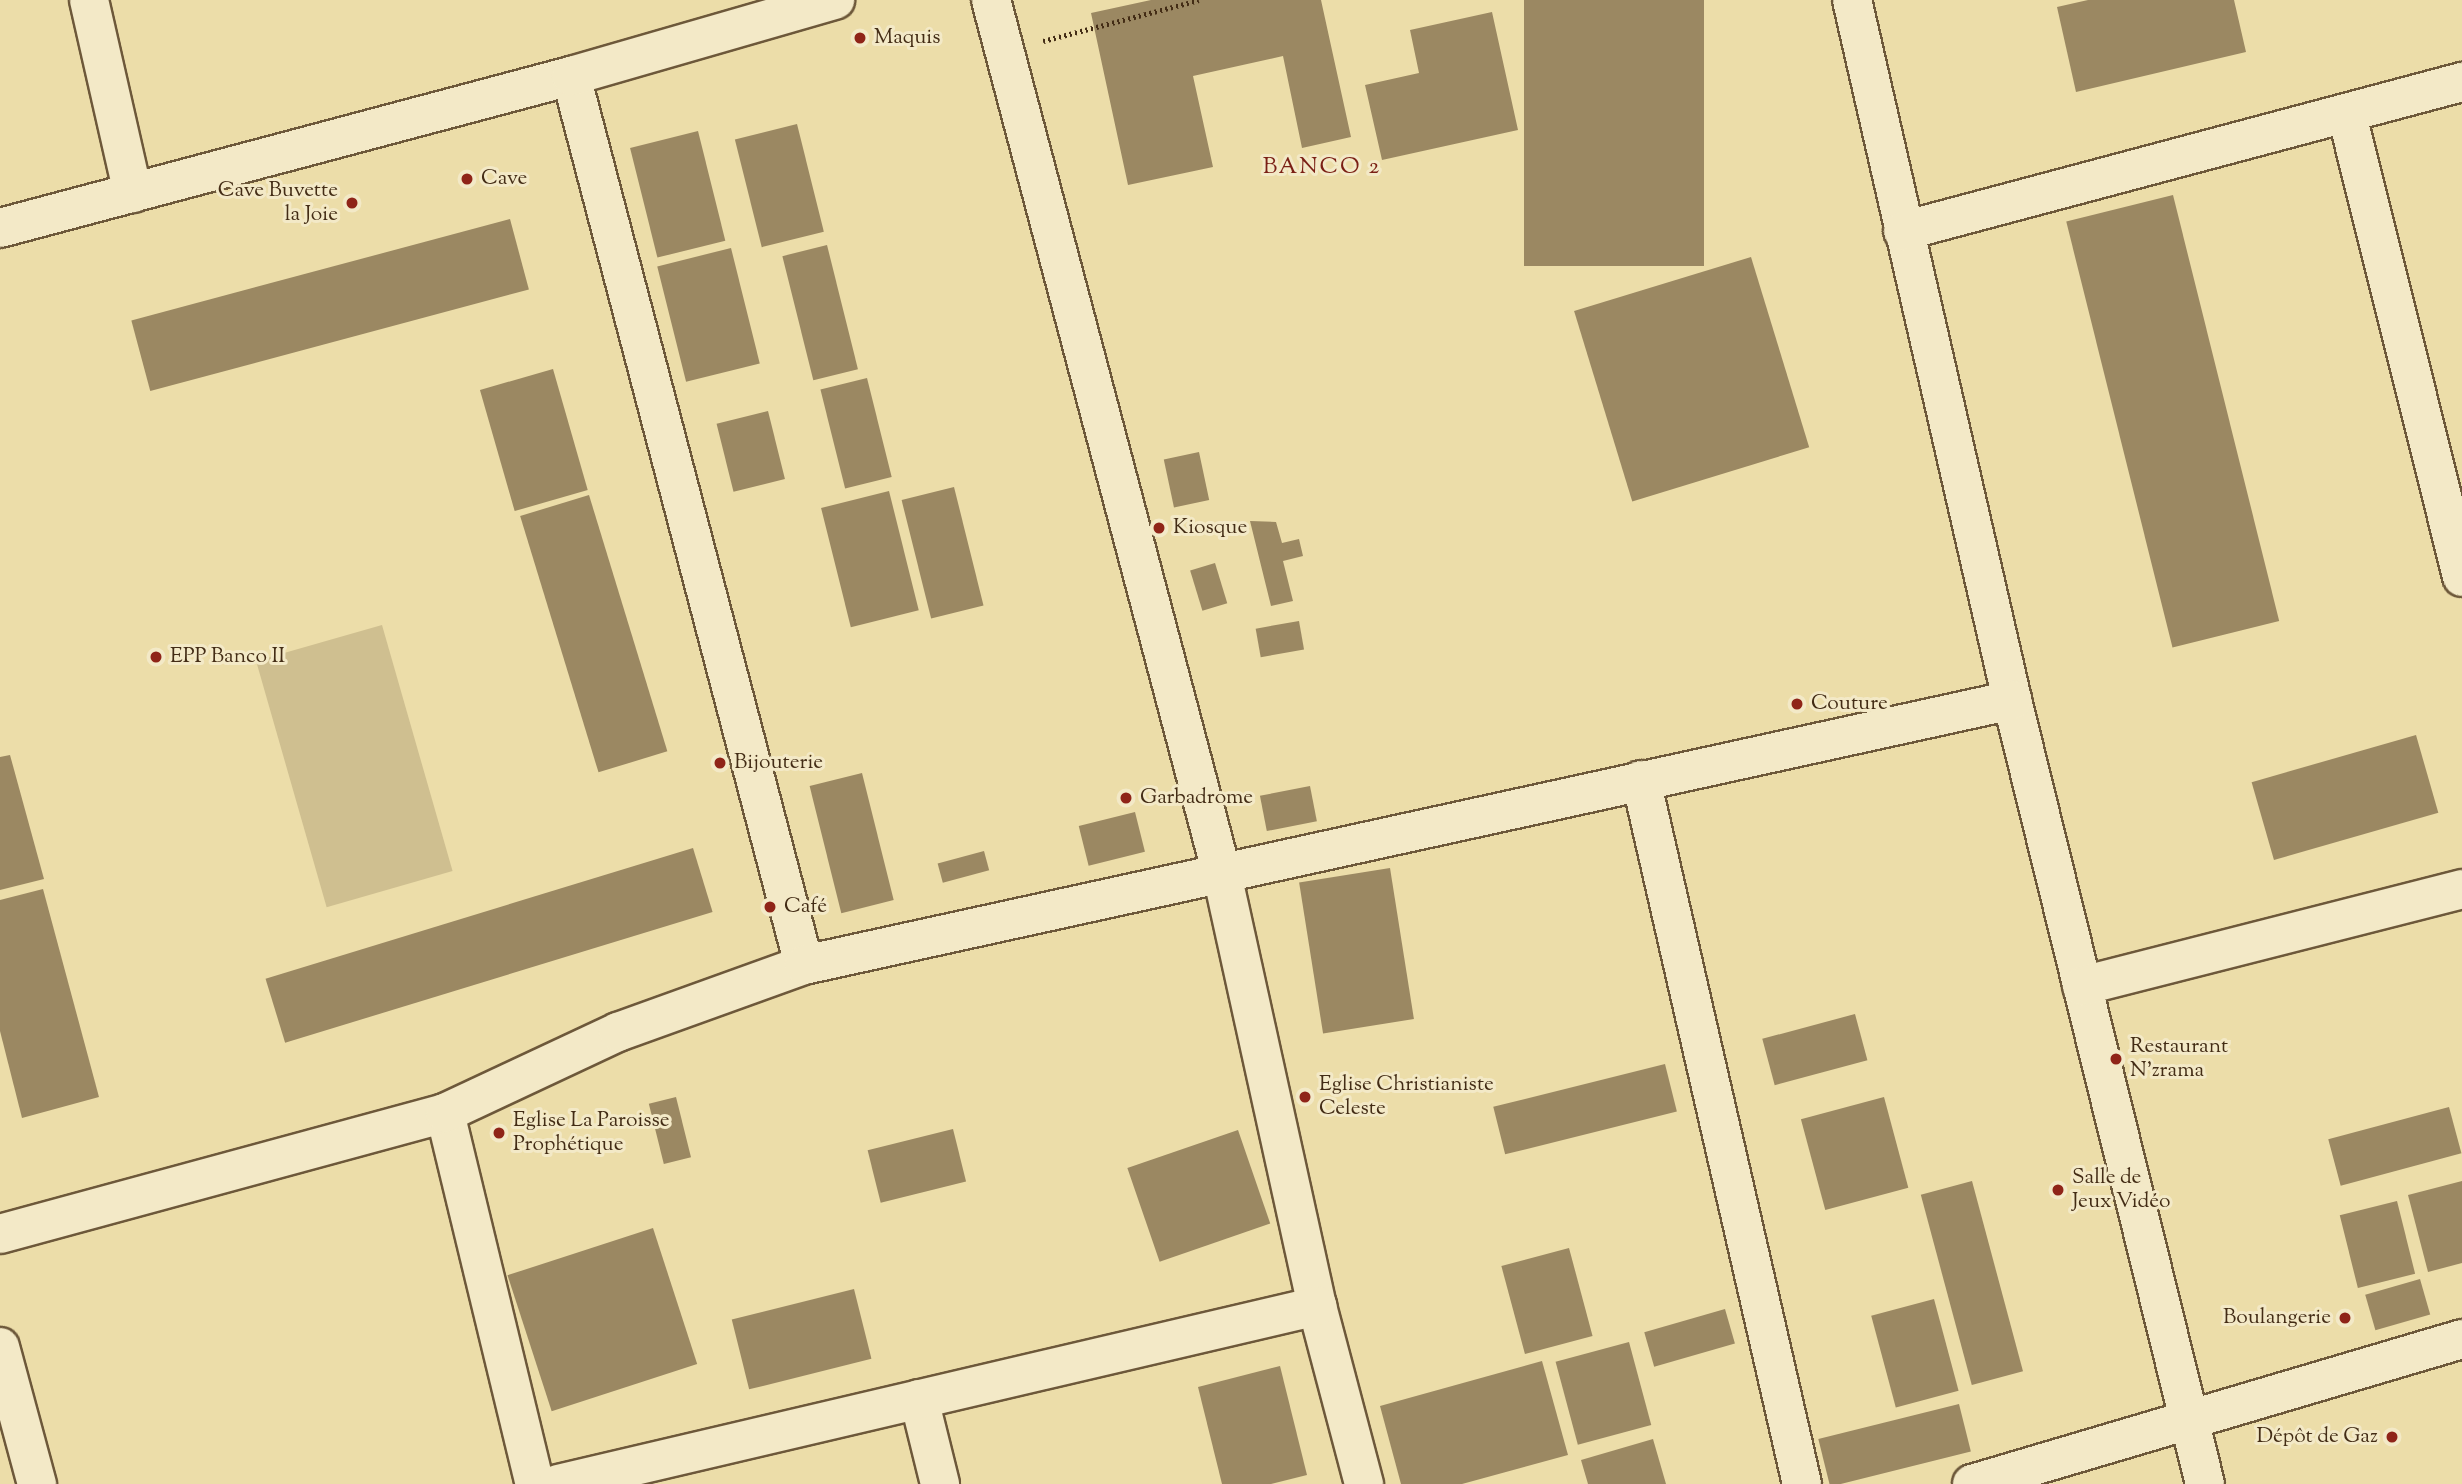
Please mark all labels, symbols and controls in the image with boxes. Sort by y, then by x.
place label: Maquis [874,25,941,51]
marker: Maquis [852,30,868,46]
district label: BANCO 2 [1264,154,1380,182]
place label: Cave [481,166,527,192]
marker: Cave [459,171,475,187]
place label: Cave Buvette la Joie [218,178,338,228]
marker: Cave Buvette la Joie [344,195,360,211]
place label: Kiosque [1173,515,1247,541]
marker: Kiosque [1151,520,1167,536]
place label: EPP Banco II [170,644,285,670]
marker: EPP Banco II [148,649,164,665]
place label: Couture [1811,691,1888,717]
marker: Couture [1789,696,1805,712]
place label: Bijouterie [734,750,823,776]
marker: Bijouterie [712,755,728,771]
place label: Garbadrome [1140,785,1253,811]
marker: Garbadrome [1118,790,1134,806]
place label: Café [784,894,827,920]
marker: Café [762,899,778,915]
place label: Restaurant N'zrama [2130,1034,2228,1084]
marker: Restaurant N'zrama [2108,1051,2124,1067]
place label: Eglise Christianiste Celeste [1319,1072,1494,1122]
marker: Eglise Christianiste Celeste [1297,1089,1313,1105]
place label: Eglise La Paroisse Prophétique [513,1108,670,1158]
marker: Eglise La Paroisse Prophétique [491,1125,507,1141]
place label: Salle de Jeux Vidéo [2072,1165,2170,1215]
marker: Salle de Jeux Vidéo [2050,1182,2066,1198]
place label: Boulangerie [2223,1305,2331,1331]
marker: Boulangerie [2337,1310,2353,1326]
place label: Dépôt de Gaz [2256,1424,2378,1450]
marker: Dépôt de Gaz [2384,1429,2400,1445]

